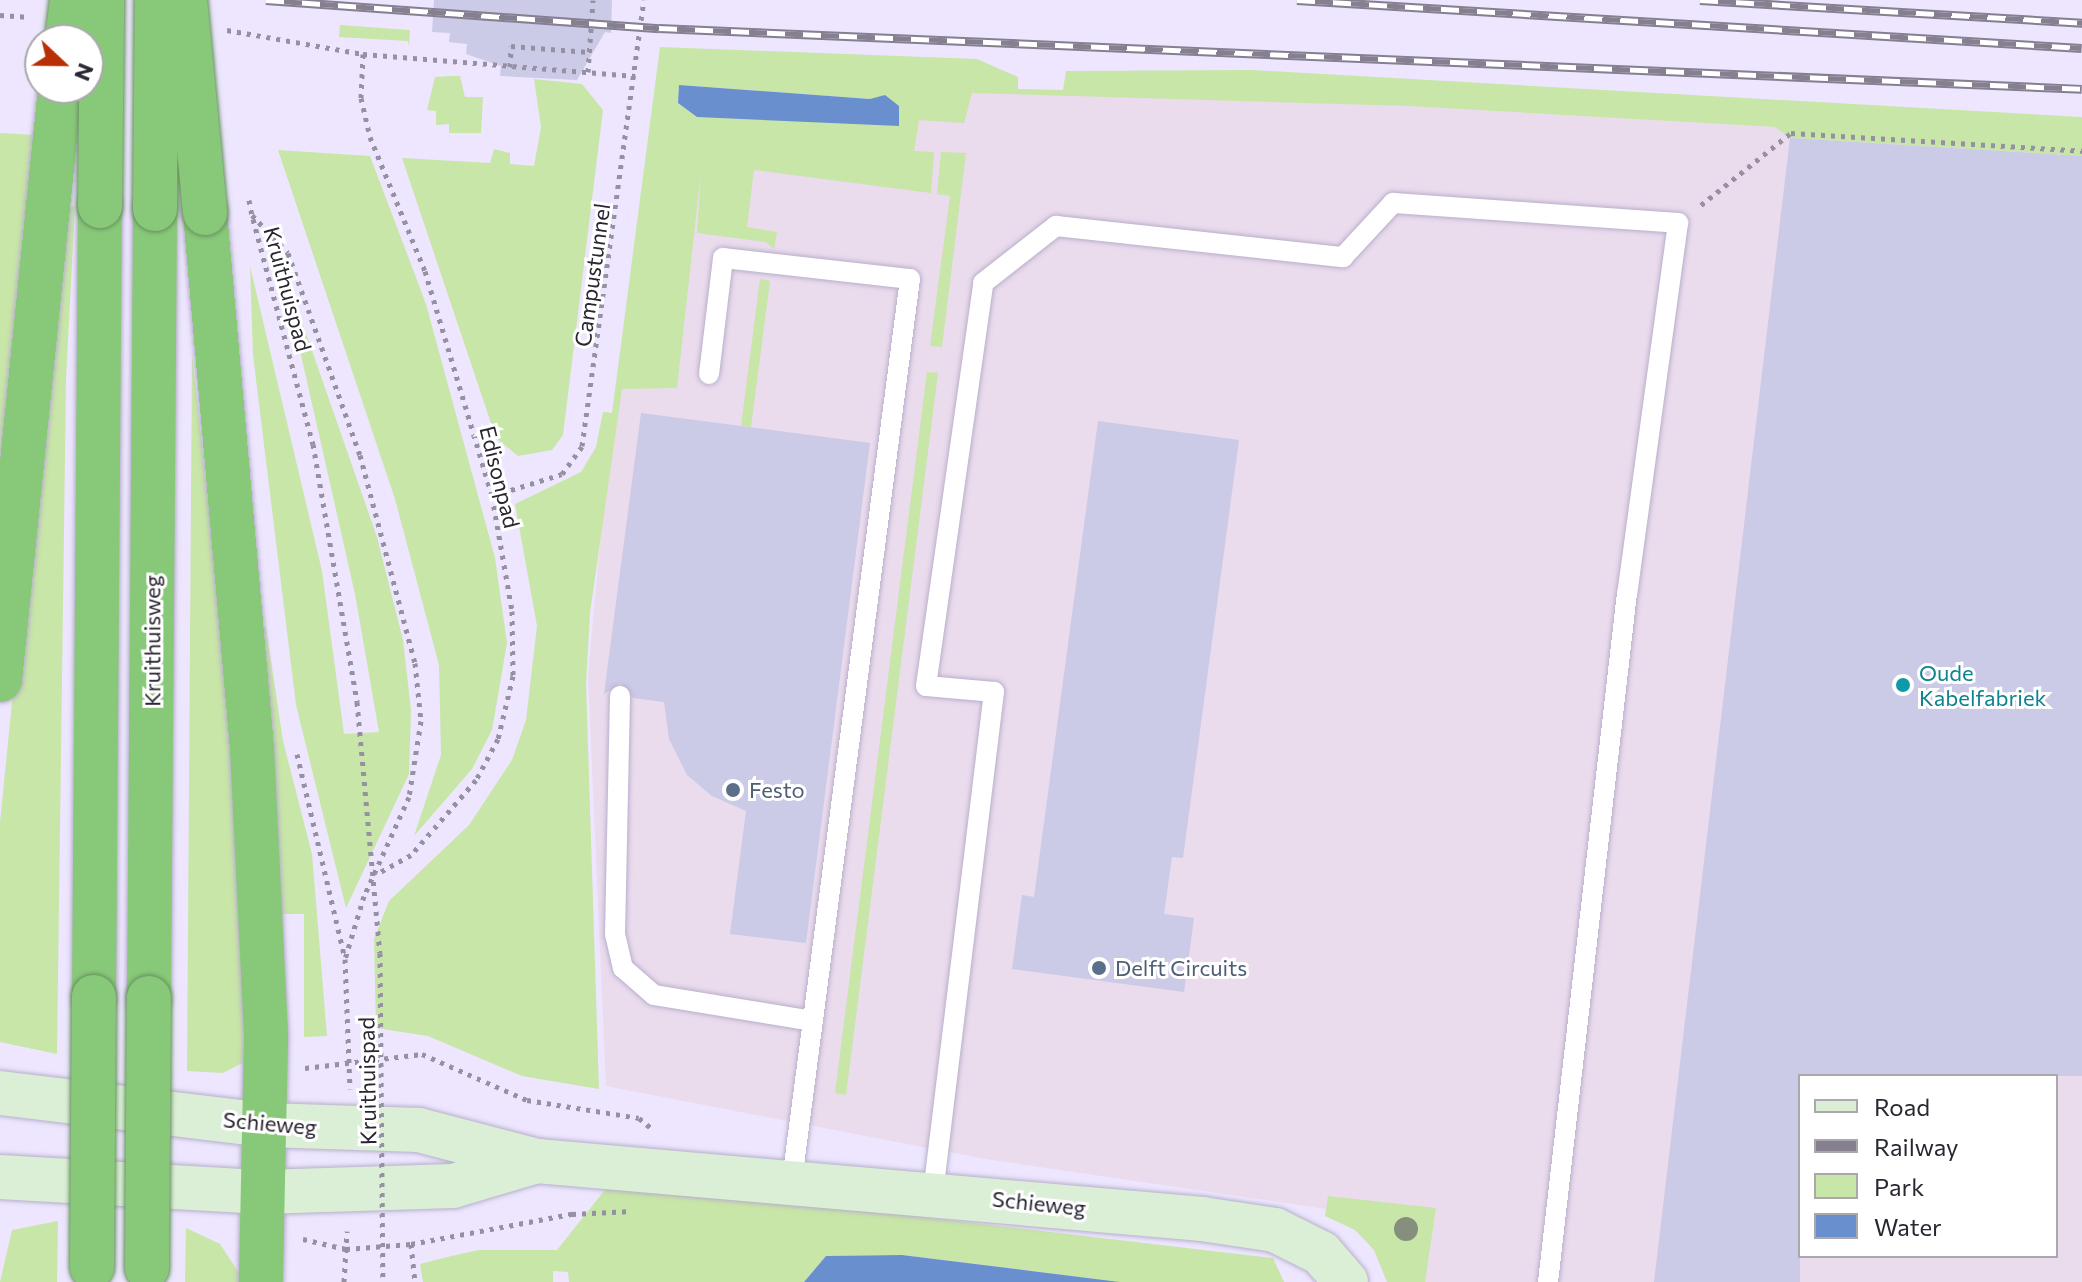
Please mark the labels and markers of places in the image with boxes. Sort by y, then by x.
place label: Oude Kabelfabriek [1919,659,2046,710]
marker: Oude Kabelfabriek [1894,676,1912,694]
place label: Festo [749,777,805,803]
marker: Festo [724,781,742,799]
place label: Delft Circuits [1115,955,1247,981]
marker: Delft Circuits [1090,959,1108,977]

